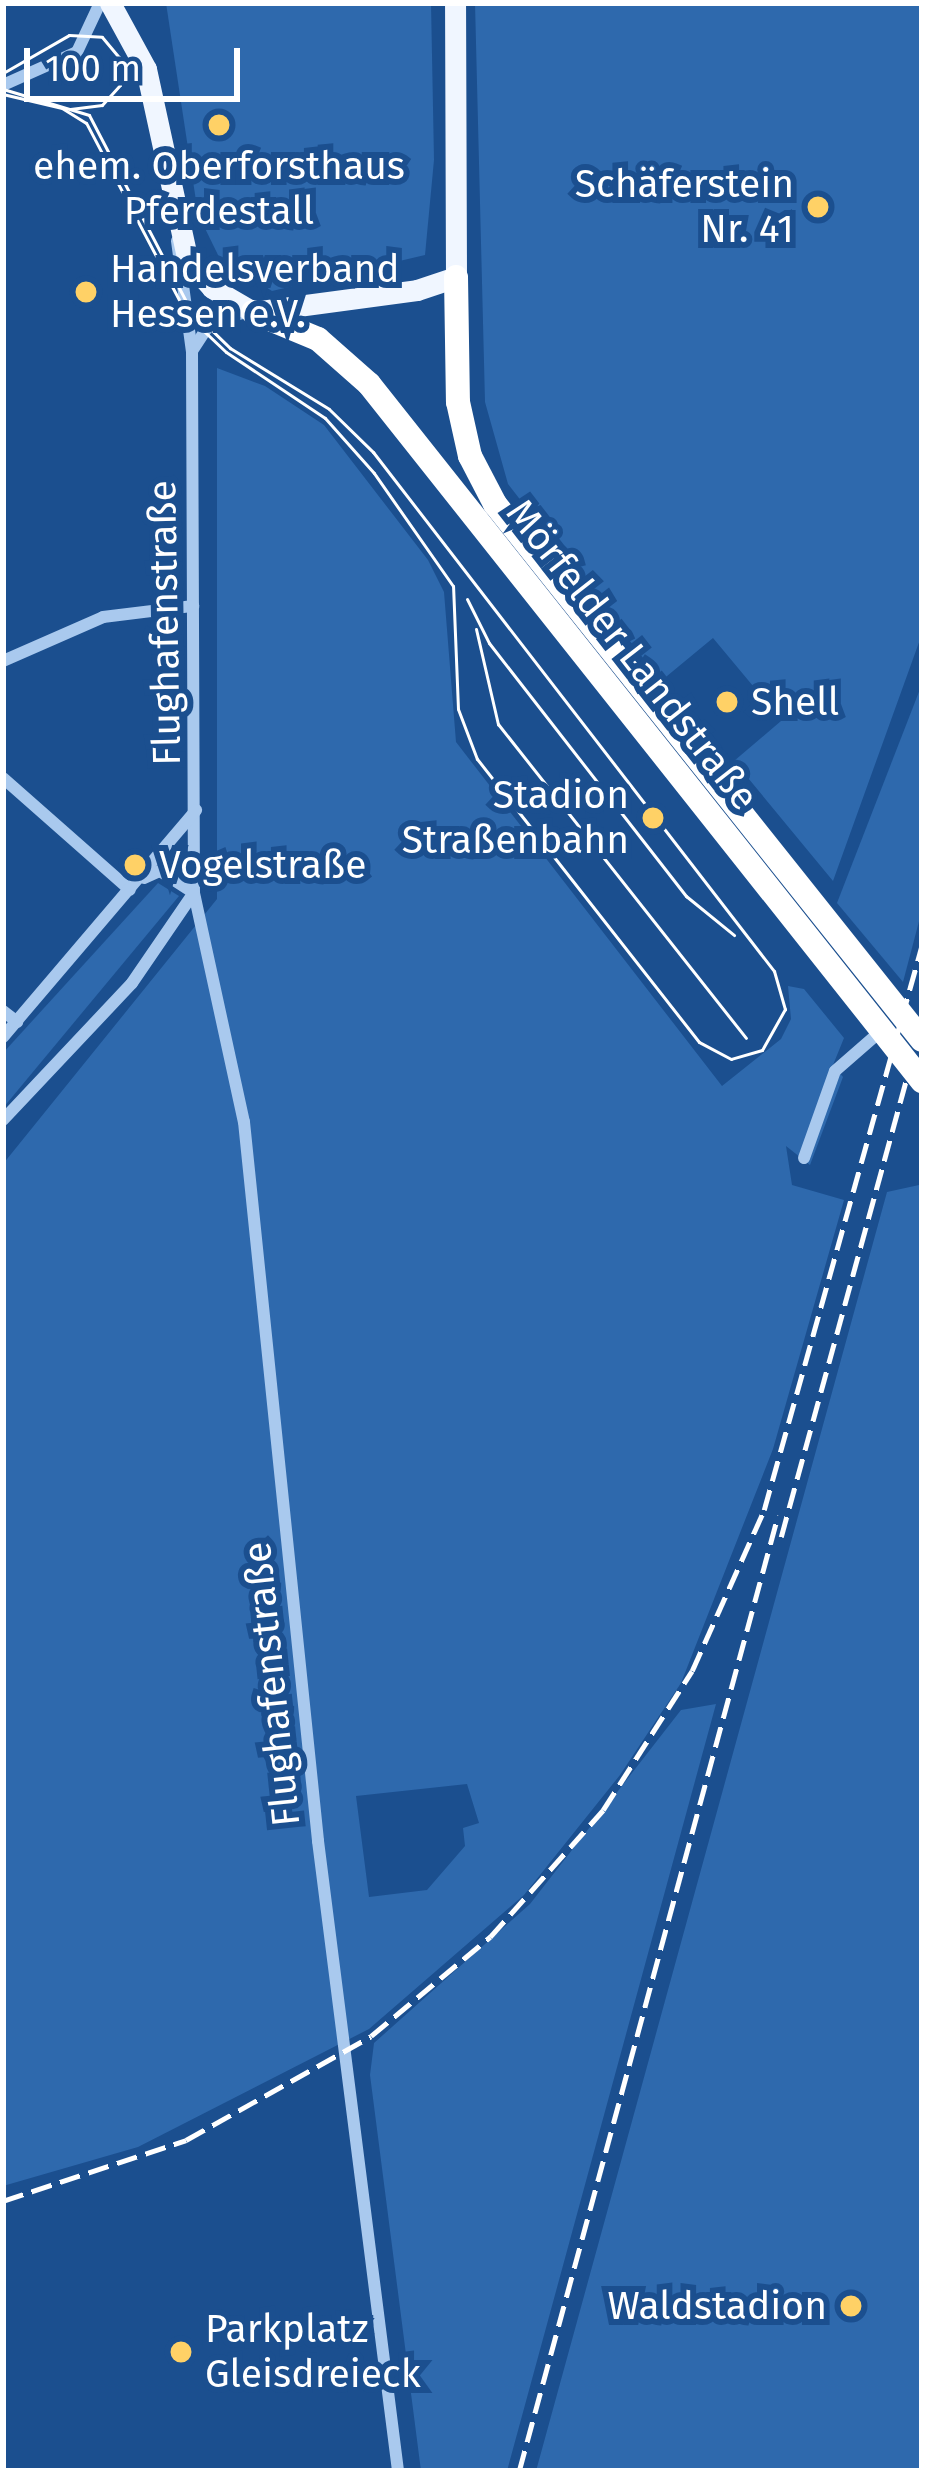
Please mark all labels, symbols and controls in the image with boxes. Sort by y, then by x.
scale bar [30,24,246,98]
text: 100 m [45,47,141,91]
marker: ehem. Oberforsthaus Pferdestall [206,112,232,138]
place label: ehem. Oberforsthaus Pferdestall [33,144,405,235]
place label: Schäferstein Nr. 41 [575,162,794,253]
marker: Schäferstein Nr. 41 [805,194,831,220]
place label: Handelsverband Hessen e.V. [110,247,400,338]
marker: Handelsverband Hessen e.V. [73,279,99,305]
street label: Flughafenstraße [139,480,191,766]
street label: Mörfelder Landstraße [496,490,768,820]
place label: Shell [751,679,839,725]
marker: Shell [714,689,740,715]
place label: Stadion Straßenbahn [402,773,629,864]
marker: Stadion Straßenbahn [640,805,666,831]
place label: Vogelstraße [159,842,366,888]
marker: Vogelstraße [122,852,148,878]
street label: Flughafenstraße [234,1540,310,1828]
place label: Waldstadion [607,2283,827,2329]
marker: Waldstadion [838,2293,864,2319]
place label: Parkplatz Gleisdreieck [205,2307,421,2398]
marker: Parkplatz Gleisdreieck [168,2339,194,2365]

